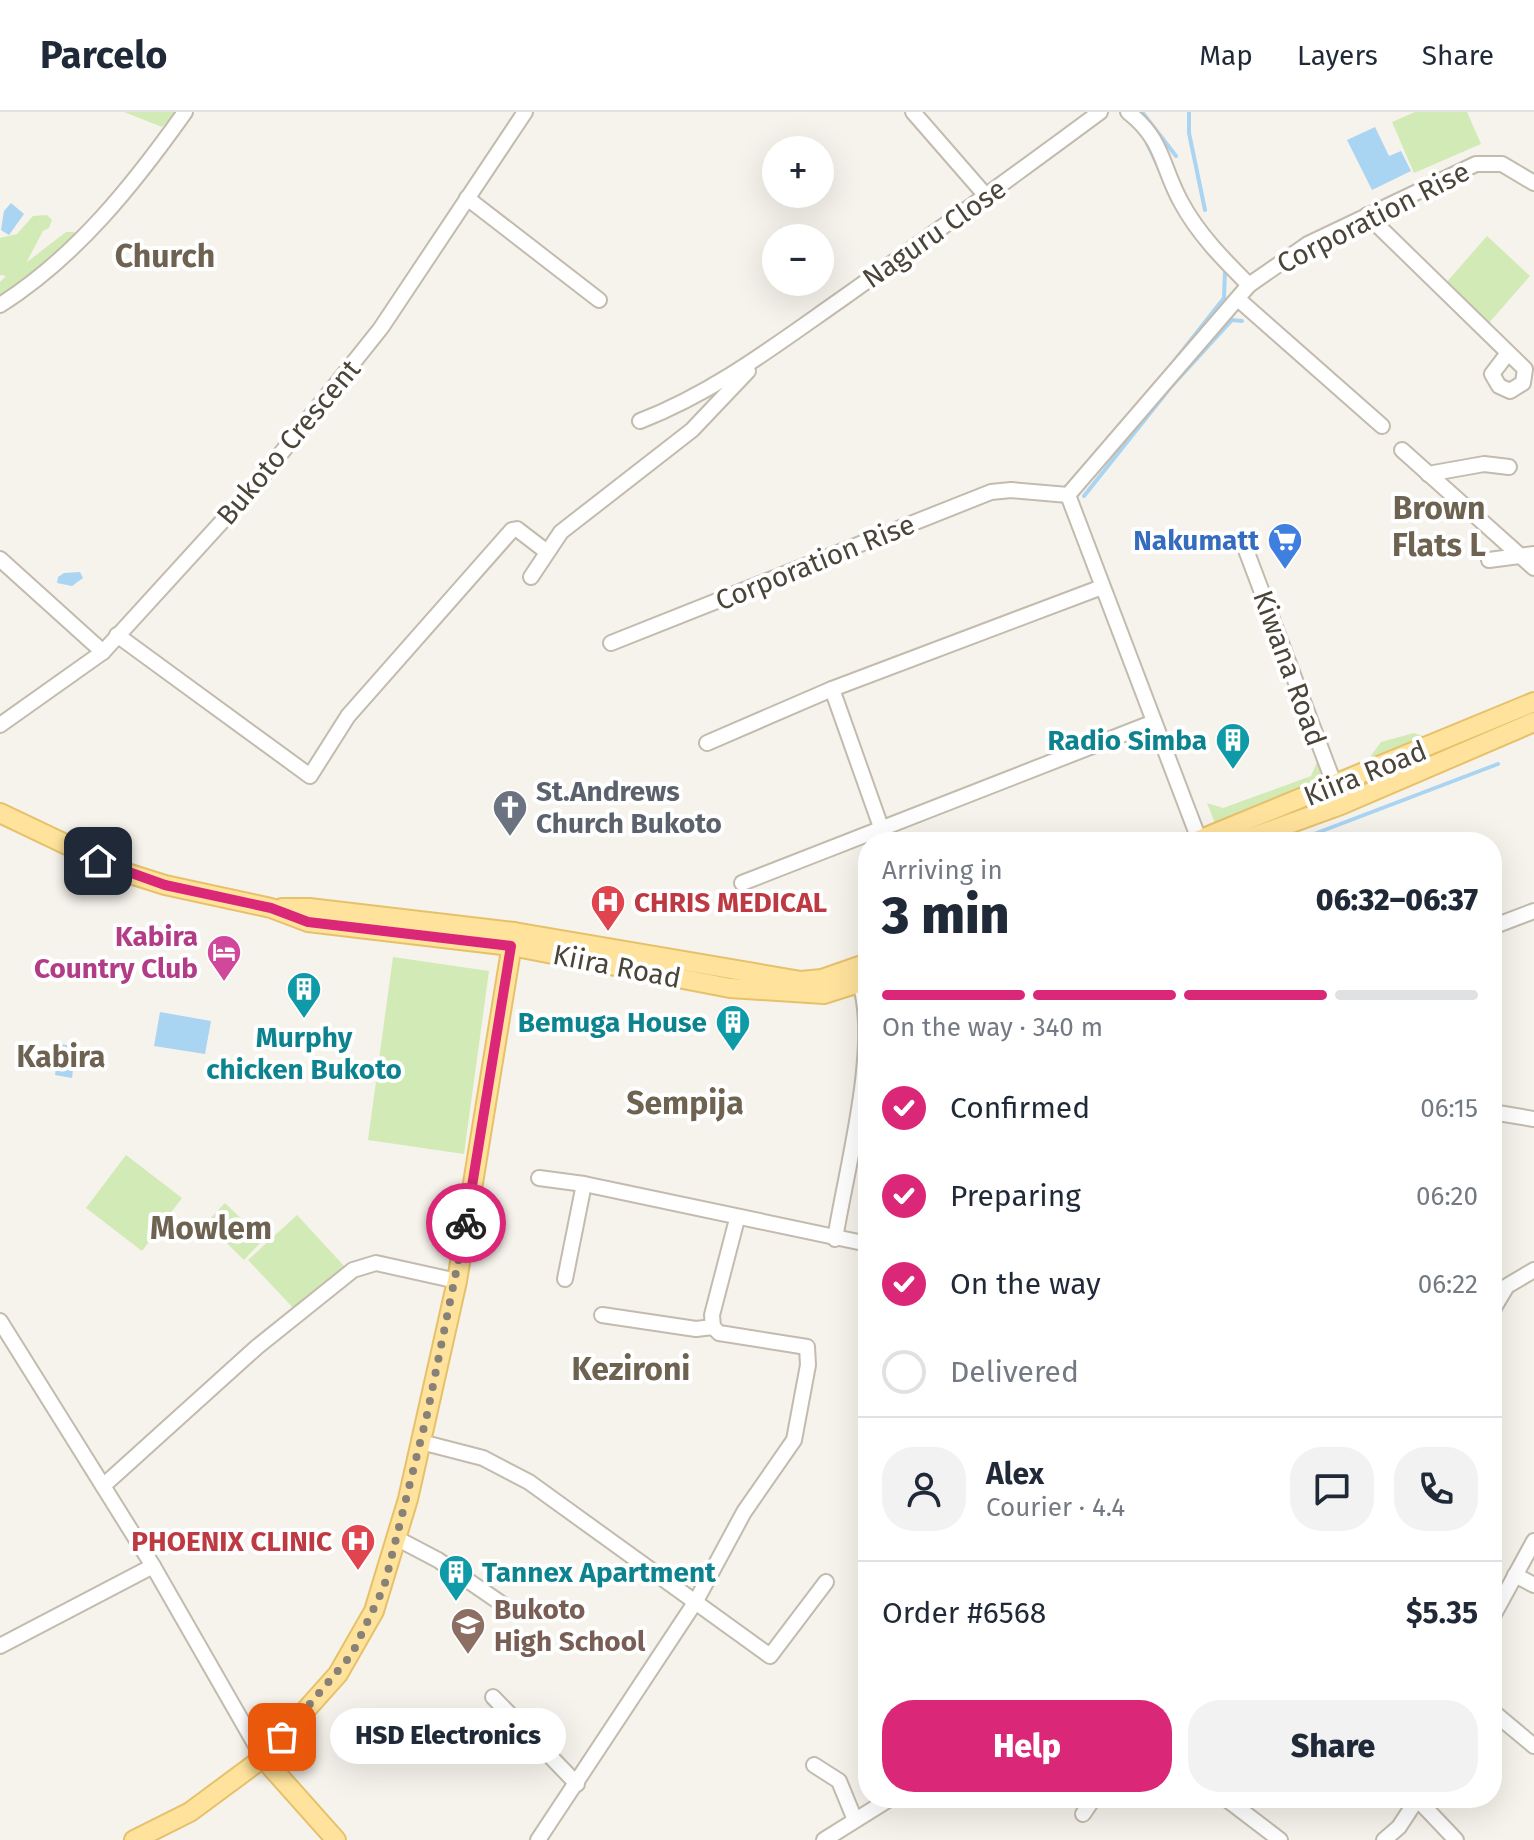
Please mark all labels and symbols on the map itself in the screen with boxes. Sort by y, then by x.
street label: Corporation Rise [1271,155,1475,280]
street label: Naguru Close [856,172,1012,295]
district label: Church [115,237,215,275]
street label: Bukoto Crescent [210,352,368,532]
district label: Brown Flats L [1392,489,1486,564]
street label: Corporation Rise [711,508,920,617]
supermarket icon: Nakumatt [1266,521,1304,571]
place label: Nakumatt [1133,524,1260,557]
street label: Kiwana Road [1246,586,1333,750]
building icon: Radio Simba [1214,721,1252,771]
place label: Radio Simba [1048,724,1207,757]
street label: Kiira Road [1299,734,1431,813]
place label: St.Andrews Church Bukoto [536,775,722,840]
church icon: St.Andrews Church Bukoto [491,788,529,838]
pin [64,827,132,895]
hospital icon: CHRIS MEDICAL [589,883,627,933]
place label: CHRIS MEDICAL [634,886,827,919]
place label: Kabira Country Club [34,920,198,985]
hotel icon: Kabira Country Club [205,933,243,983]
street label: Kiira Road [550,938,684,995]
building icon: Murphy chicken Bukoto [285,970,323,1020]
building icon: Bemuga House [714,1003,752,1053]
place label: Bemuga House [518,1006,707,1039]
place label: Murphy chicken Bukoto [206,1021,402,1086]
district label: Kabira [17,1039,105,1075]
district label: Sempija [626,1084,744,1122]
courier [426,1183,506,1263]
district label: Mowlem [150,1209,272,1247]
district label: Kezironi [572,1350,690,1388]
hospital icon: PHOENIX CLINIC [339,1522,377,1572]
place label: PHOENIX CLINIC [131,1525,332,1558]
building icon: Tannex Apartment [437,1553,475,1603]
place label: Tannex Apartment [482,1556,717,1589]
place label: Bukoto High School [494,1593,646,1658]
school or university icon: Bukoto High School [449,1606,487,1656]
pin [248,1703,316,1771]
callout: HSD Electronics [330,1709,566,1765]

